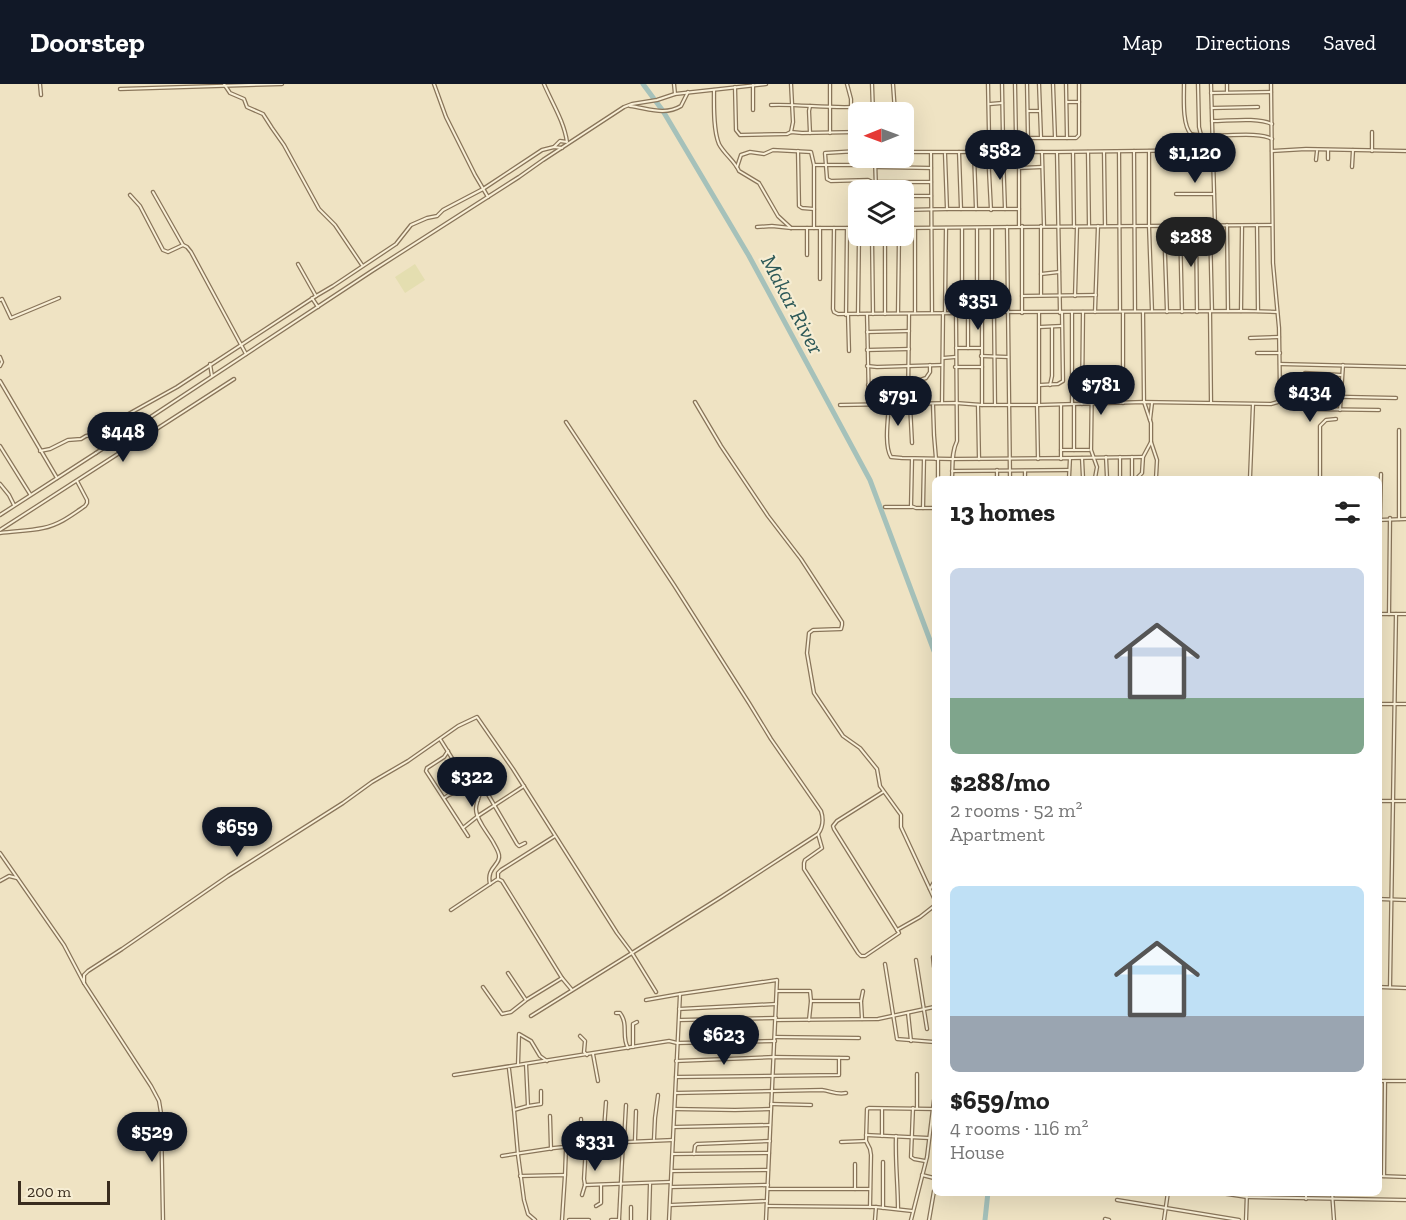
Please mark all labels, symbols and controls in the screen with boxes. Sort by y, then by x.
text: Doorstep [30,26,145,59]
text: Map [1123,30,1163,55]
text: Directions [1196,30,1290,55]
text: Saved [1323,30,1376,55]
north arrow [848,102,914,168]
map controls [848,102,914,246]
pin: $582 [964,130,1036,181]
pin: $1,120 [1146,133,1244,184]
text: $582 [979,137,1021,161]
text: $1,120 [1169,140,1221,164]
button: layers [848,180,914,246]
pin: $288 [1155,217,1227,268]
text: $288 [1170,224,1212,248]
water label: Makar River [755,250,830,359]
pin: $351 [942,280,1014,331]
text: $351 [959,287,998,311]
pin: $781 [1065,365,1137,416]
text: $781 [1082,372,1120,396]
pin: $434 [1274,372,1346,423]
pin: $791 [862,376,934,427]
text: $434 [1288,379,1332,403]
text: $791 [879,383,917,407]
pin: $448 [87,412,159,463]
text: $448 [101,419,145,443]
text: 13 homes [950,496,1055,528]
icon: filters [1331,496,1364,529]
icon: home [1103,607,1211,715]
pin: $322 [436,757,508,808]
text: $322 [451,764,493,788]
text: $288/mo [950,766,1050,798]
text: 2 rooms · 52 m² [950,798,1083,822]
pin: $659 [201,807,273,858]
text: $659 [216,814,258,838]
text: Apartment [950,822,1045,846]
icon: home [1103,925,1211,1033]
pin: $623 [688,1015,760,1066]
text: $623 [703,1022,745,1046]
text: $659/mo [950,1084,1050,1116]
pin: $529 [116,1112,188,1163]
text: 4 rooms · 116 m² [950,1116,1088,1140]
text: $529 [131,1119,173,1143]
pin: $331 [559,1121,631,1172]
text: $331 [575,1128,615,1152]
text: House [950,1140,1004,1164]
scale bar [18,1178,110,1206]
text: 200 m [27,1182,71,1201]

